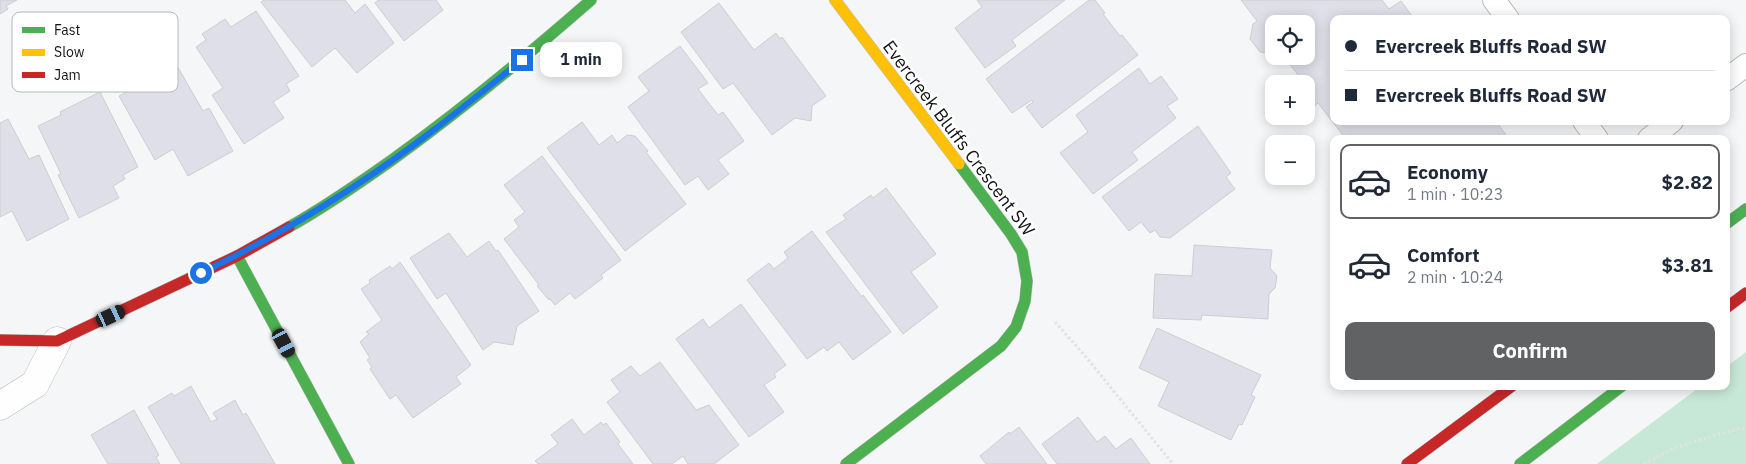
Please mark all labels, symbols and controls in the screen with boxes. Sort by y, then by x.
legend [12,12,178,92]
map controls [1265,15,1315,185]
button: locate [1265,15,1315,65]
text: Fast [54,21,80,39]
text: Evercreek Bluffs Road SW [1375,34,1607,58]
street label: Evercreek Bluffs Crescent SW [878,36,1040,240]
callout: 1 min [540,42,622,78]
text: Slow [54,43,85,61]
route end [511,49,533,71]
text: 1 min [560,49,602,69]
text: Jam [54,66,81,84]
button: + [1265,75,1315,125]
text: Evercreek Bluffs Road SW [1375,83,1607,107]
button: − [1265,135,1315,185]
icon: car [1347,159,1392,204]
text: Economy [1407,160,1488,184]
text: $2.82 [1661,170,1713,194]
text: 1 min · 10:23 [1407,184,1503,204]
icon: car [1347,242,1392,287]
text: Comfort [1407,243,1480,267]
text: $3.81 [1661,253,1713,277]
route start [190,262,212,284]
text: 2 min · 10:24 [1407,267,1503,287]
car [94,303,127,329]
button: Confirm [1345,322,1715,380]
car [270,326,297,360]

